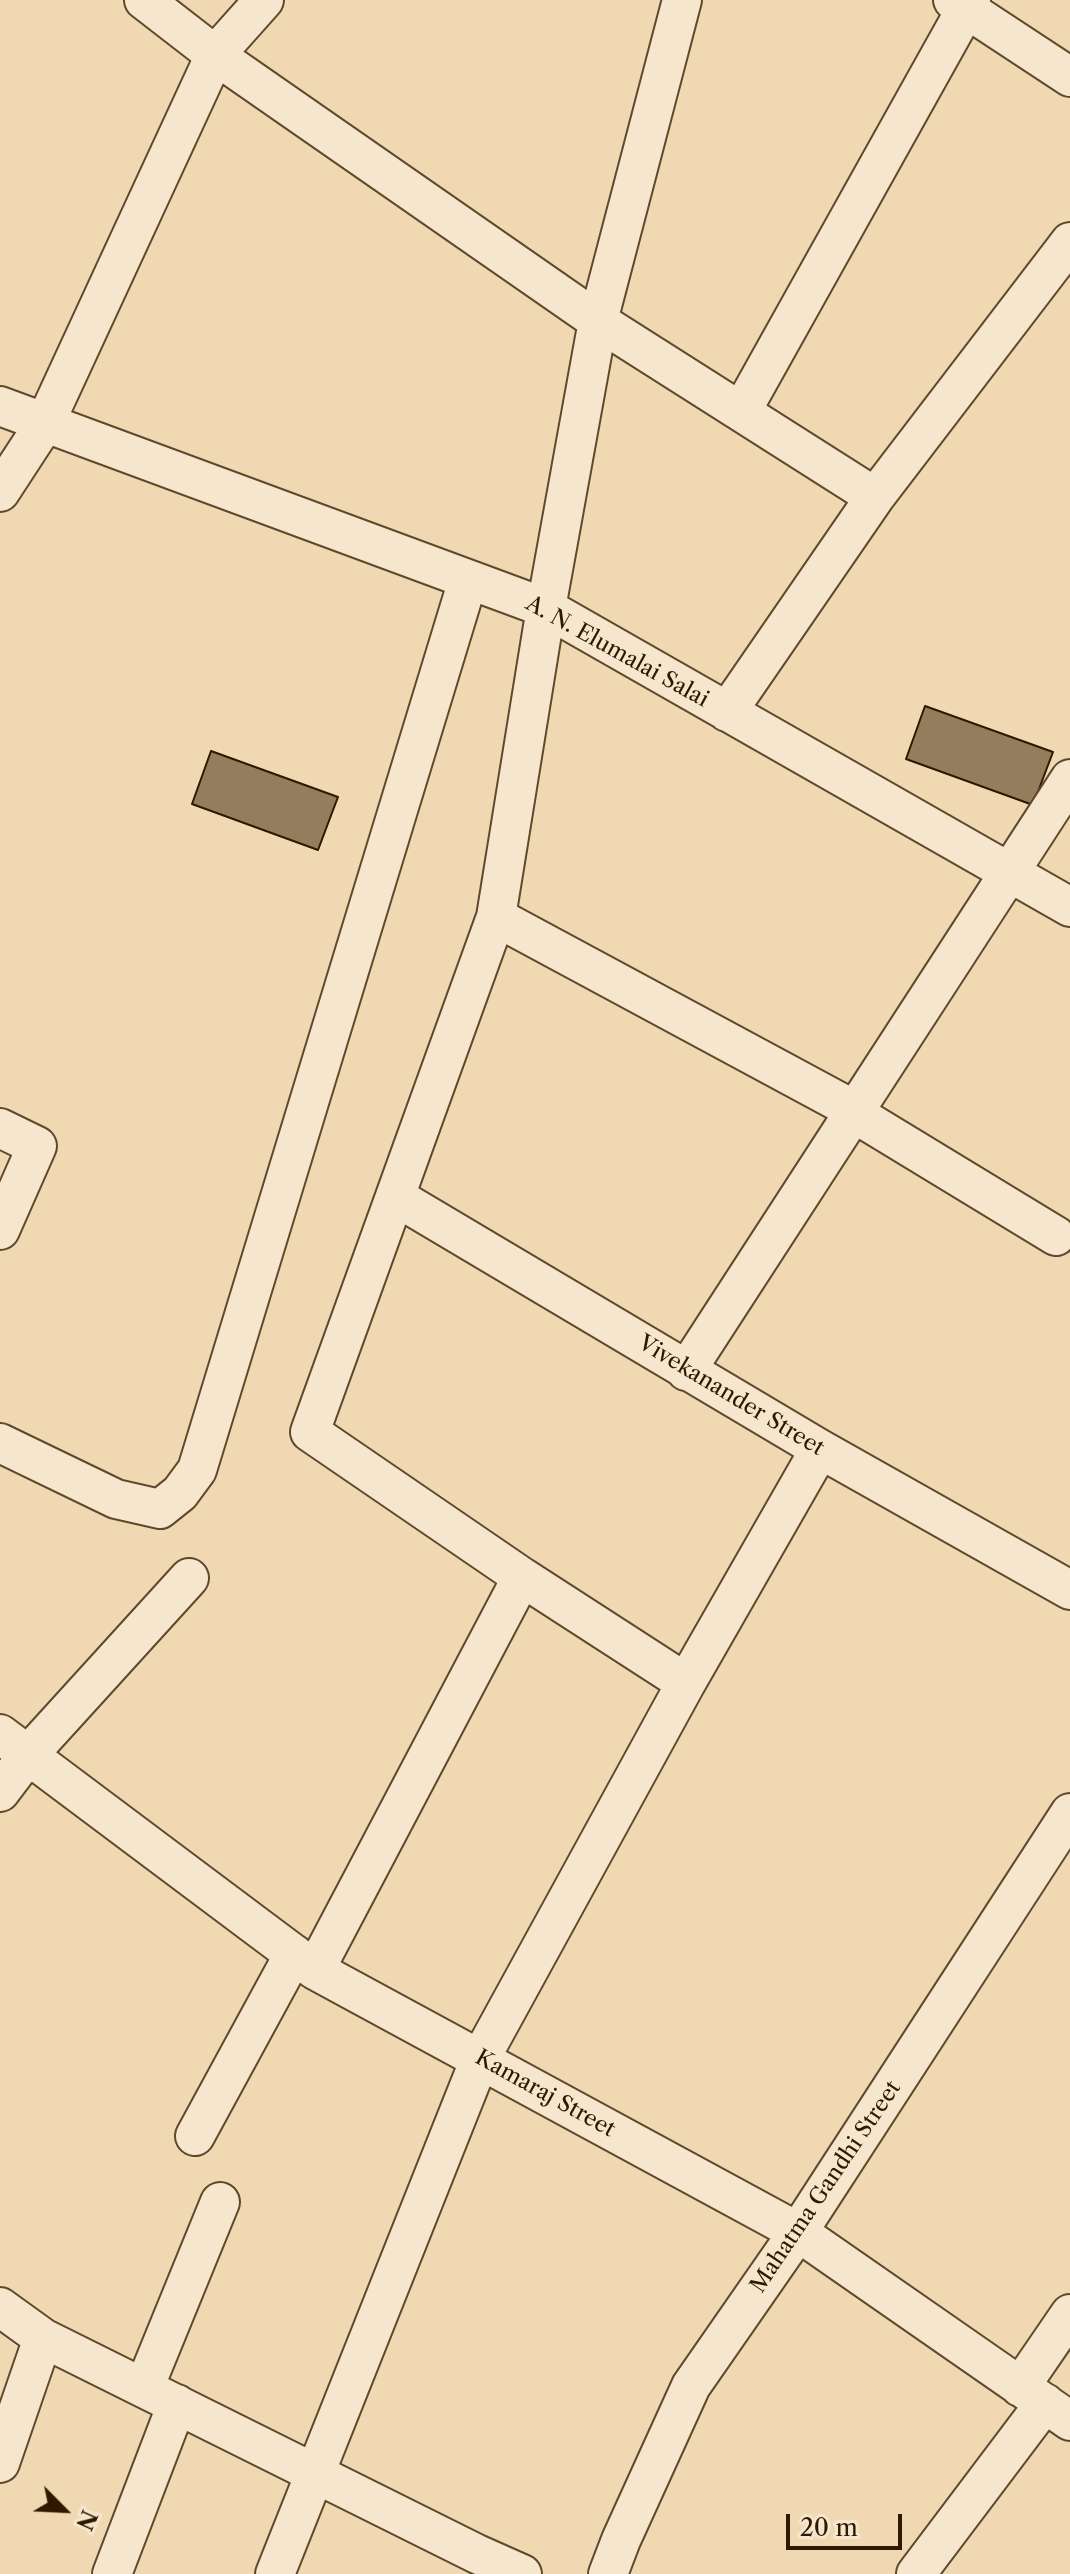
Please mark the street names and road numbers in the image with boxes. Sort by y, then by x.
street label: A. N. Elumalai Salai [521,591,713,713]
street label: Vivekanander Street [633,1330,829,1462]
street label: Kamaraj Street [470,2045,620,2143]
street label: Mahatma Gandhi Street [745,2076,907,2298]

